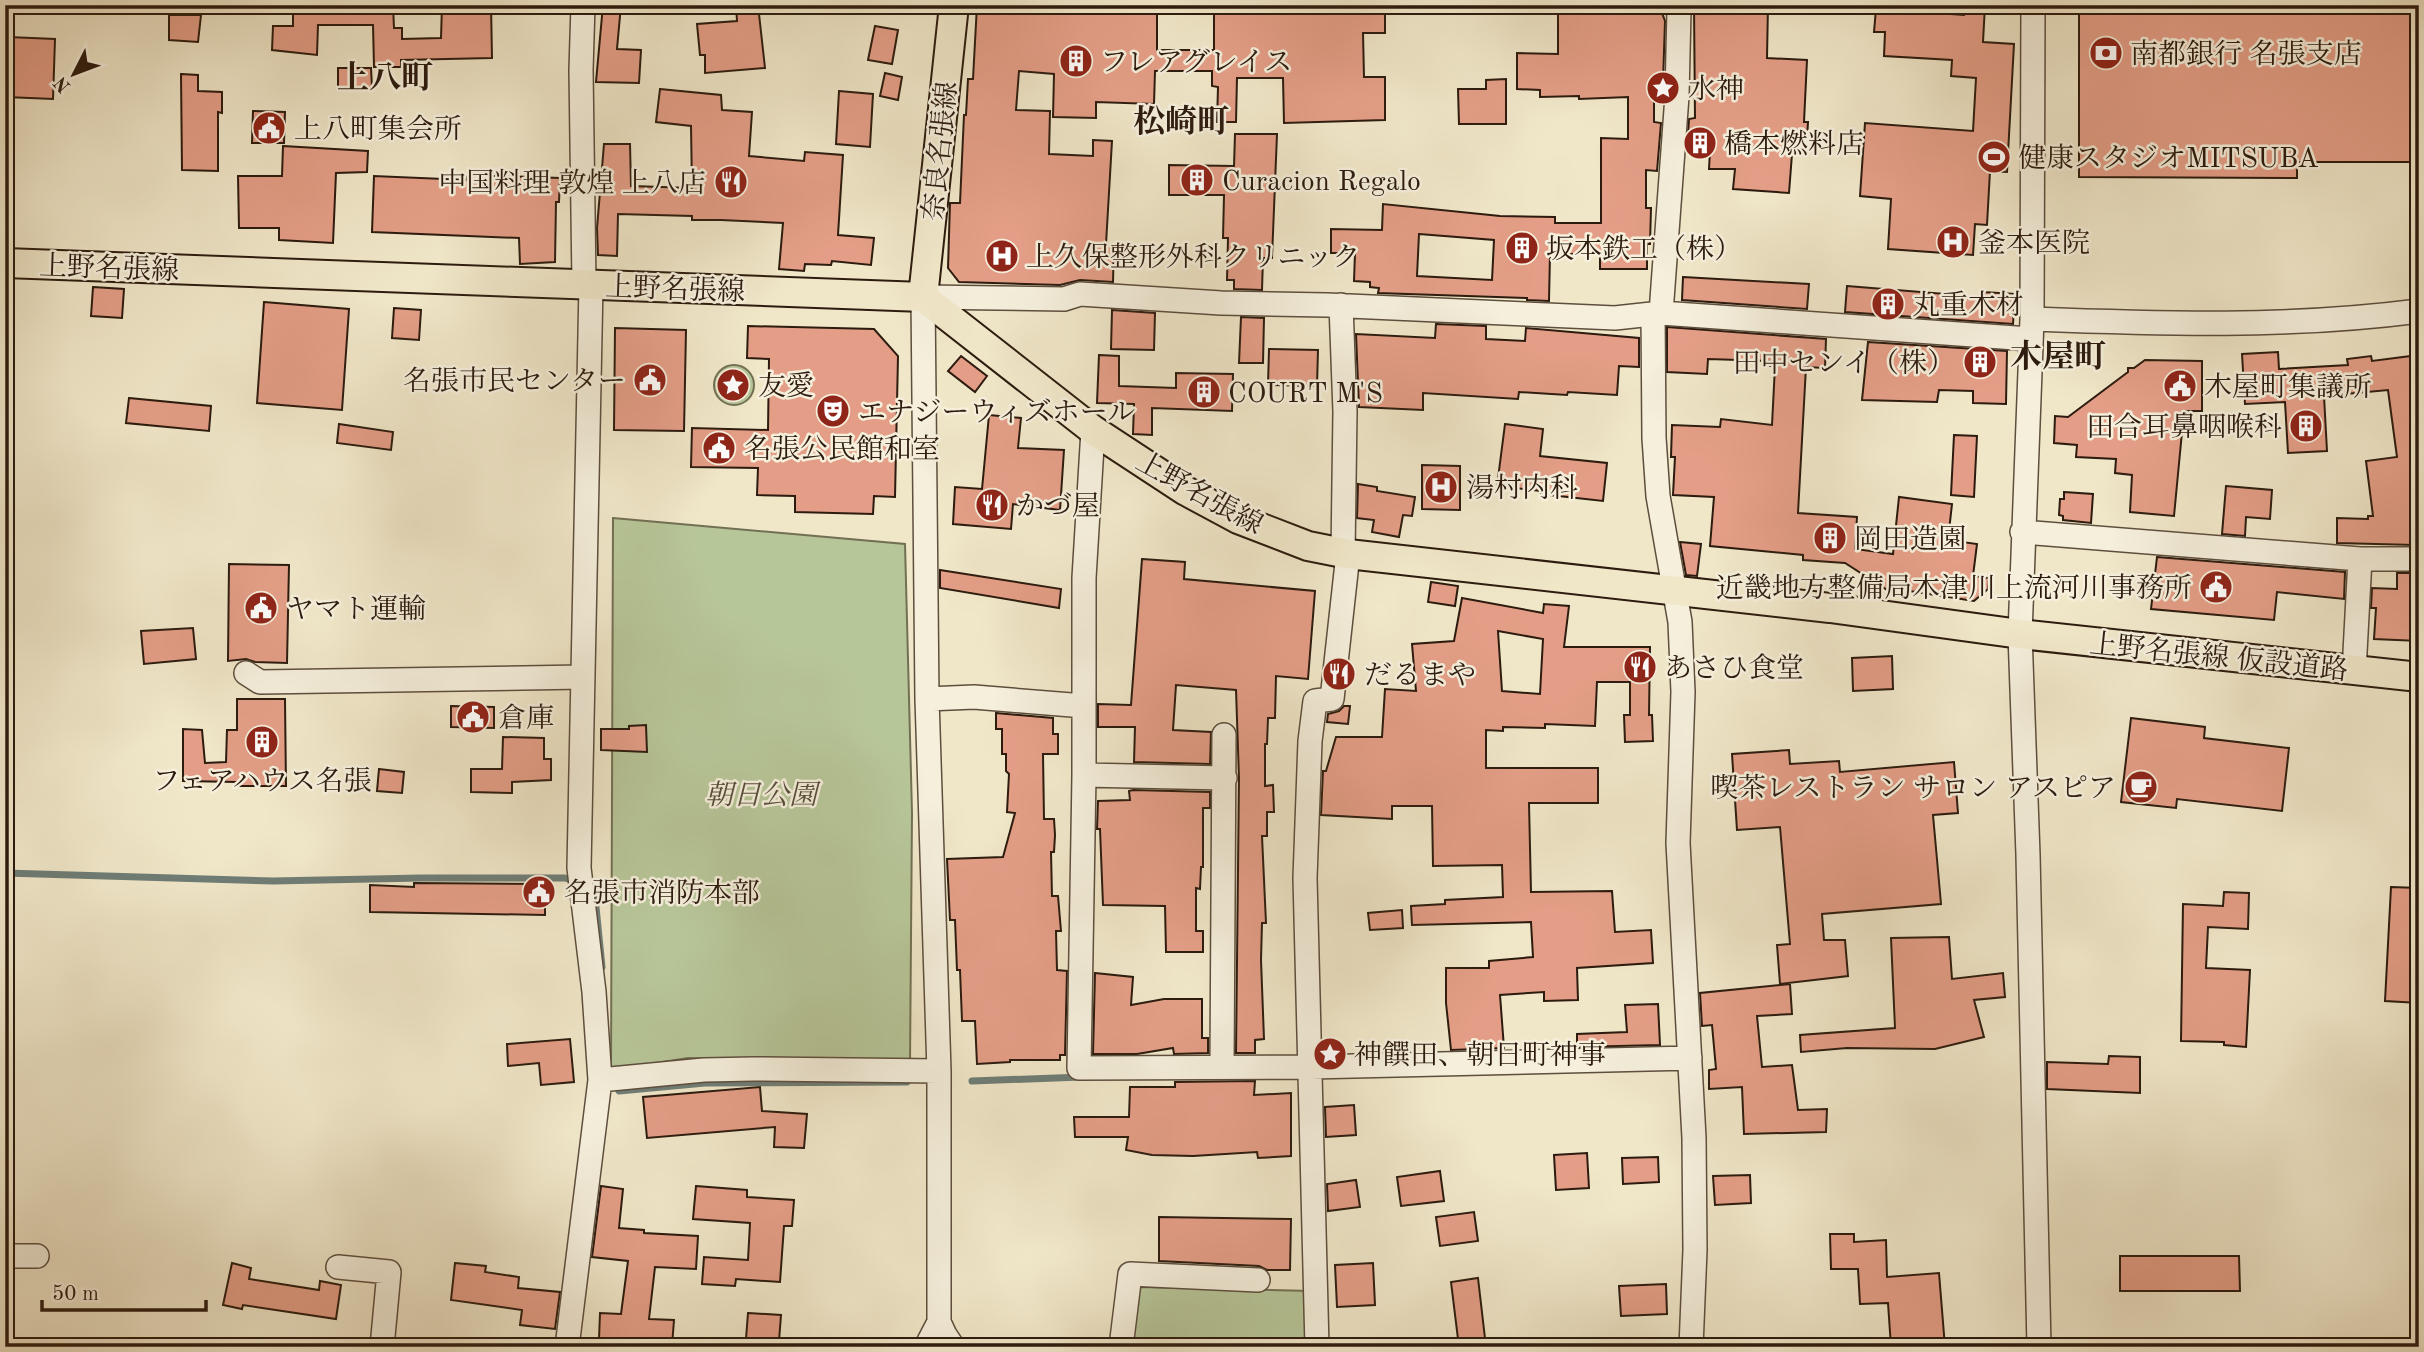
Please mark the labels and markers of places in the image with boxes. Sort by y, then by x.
bank icon: 南都銀行 名張支店 [2087,34,2125,72]
place label: 南都銀行 名張支店 [2130,39,2362,70]
building icon: フレアグレイス [1057,42,1095,80]
place label: フレアグレイス [1100,48,1292,78]
place icon: 水神 [1644,69,1682,107]
place label: 水神 [1688,74,1744,105]
public building icon: 上八町集会所 [250,109,288,147]
place label: 上八町集会所 [294,114,462,145]
building icon: 橋本燃料店 [1681,124,1719,162]
place label: 橋本燃料店 [1724,129,1864,160]
sports icon: 健康スタジオMITSUBA [1975,138,2013,176]
place label: 健康スタジオMITSUBA [2018,143,2319,174]
building icon: Curacion Regalo [1178,161,1216,199]
restaurant icon: 中国料理 敦煌 上八店 [712,163,750,201]
place label: 中国料理 敦煌 上八店 [438,168,706,199]
place label: Curacion Regalo [1222,169,1421,197]
hospital icon: 釜本医院 [1934,223,1972,261]
place label: 釜本医院 [1978,228,2090,259]
building icon: 坂本鉄工（株） [1503,229,1541,267]
place label: 坂本鉄工（株） [1546,234,1742,265]
hospital icon: 上久保整形外科クリニック [983,237,1021,275]
place label: 上久保整形外科クリニック [1026,242,1360,273]
building icon: 丸重木材 [1869,285,1907,323]
place label: 丸重木材 [1912,290,2024,321]
building icon: 田中センイ（株） [1961,343,1999,381]
place label: 田中センイ（株） [1732,348,1955,379]
public building icon: 名張市民センター [631,361,669,399]
place label: 名張市民センター [403,366,626,397]
place icon: 友愛 [714,366,752,404]
public building icon: 木屋町集議所 [2161,367,2199,405]
place label: 友愛 [758,371,814,402]
place label: 木屋町集議所 [2204,372,2372,403]
building icon: COURT M'S [1185,373,1223,411]
place label: COURT M'S [1228,381,1383,409]
theatre icon: エナジーウィズホール [814,392,852,430]
place label: エナジーウィズホール [858,398,1135,428]
building icon: 田合耳鼻咽喉科 [2287,407,2325,445]
place label: 田合耳鼻咽喉科 [2086,412,2282,443]
public building icon: 名張公民館和室 [700,429,738,467]
place label: 名張公民館和室 [744,434,940,465]
hospital icon: 湯村内科 [1422,468,1460,506]
place label: 湯村内科 [1466,473,1578,504]
restaurant icon: かづ屋 [973,486,1011,524]
place label: かづ屋 [1016,492,1100,522]
building icon: 岡田造園 [1811,519,1849,557]
place label: 岡田造園 [1854,524,1966,555]
public building icon: 近畿地方整備局木津川上流河川事務所 [2197,568,2235,606]
place label: 近畿地方整備局木津川上流河川事務所 [1716,573,2192,604]
public building icon: ヤマト運輸 [242,589,280,627]
place label: ヤマト運輸 [286,594,426,625]
restaurant icon: あさひ食堂 [1621,648,1659,686]
place label: あさひ食堂 [1664,653,1804,684]
restaurant icon: だるまや [1320,655,1358,693]
place label: だるまや [1364,662,1476,691]
public building icon: 倉庫 [454,698,492,736]
place label: 倉庫 [498,703,554,734]
building icon: フェアハウス名張 [243,723,281,761]
place label: フェアハウス名張 [152,766,372,797]
cafe icon: 喫茶レストラン サロン アスピア [2122,768,2160,806]
place label: 喫茶レストラン サロン アスピア [1710,773,2116,804]
public building icon: 名張市消防本部 [520,873,558,911]
place label: 名張市消防本部 [564,878,760,909]
place icon: 神饌田、朝日町神事 [1311,1035,1349,1073]
place label: 神饌田、朝日町神事 [1354,1040,1606,1071]

